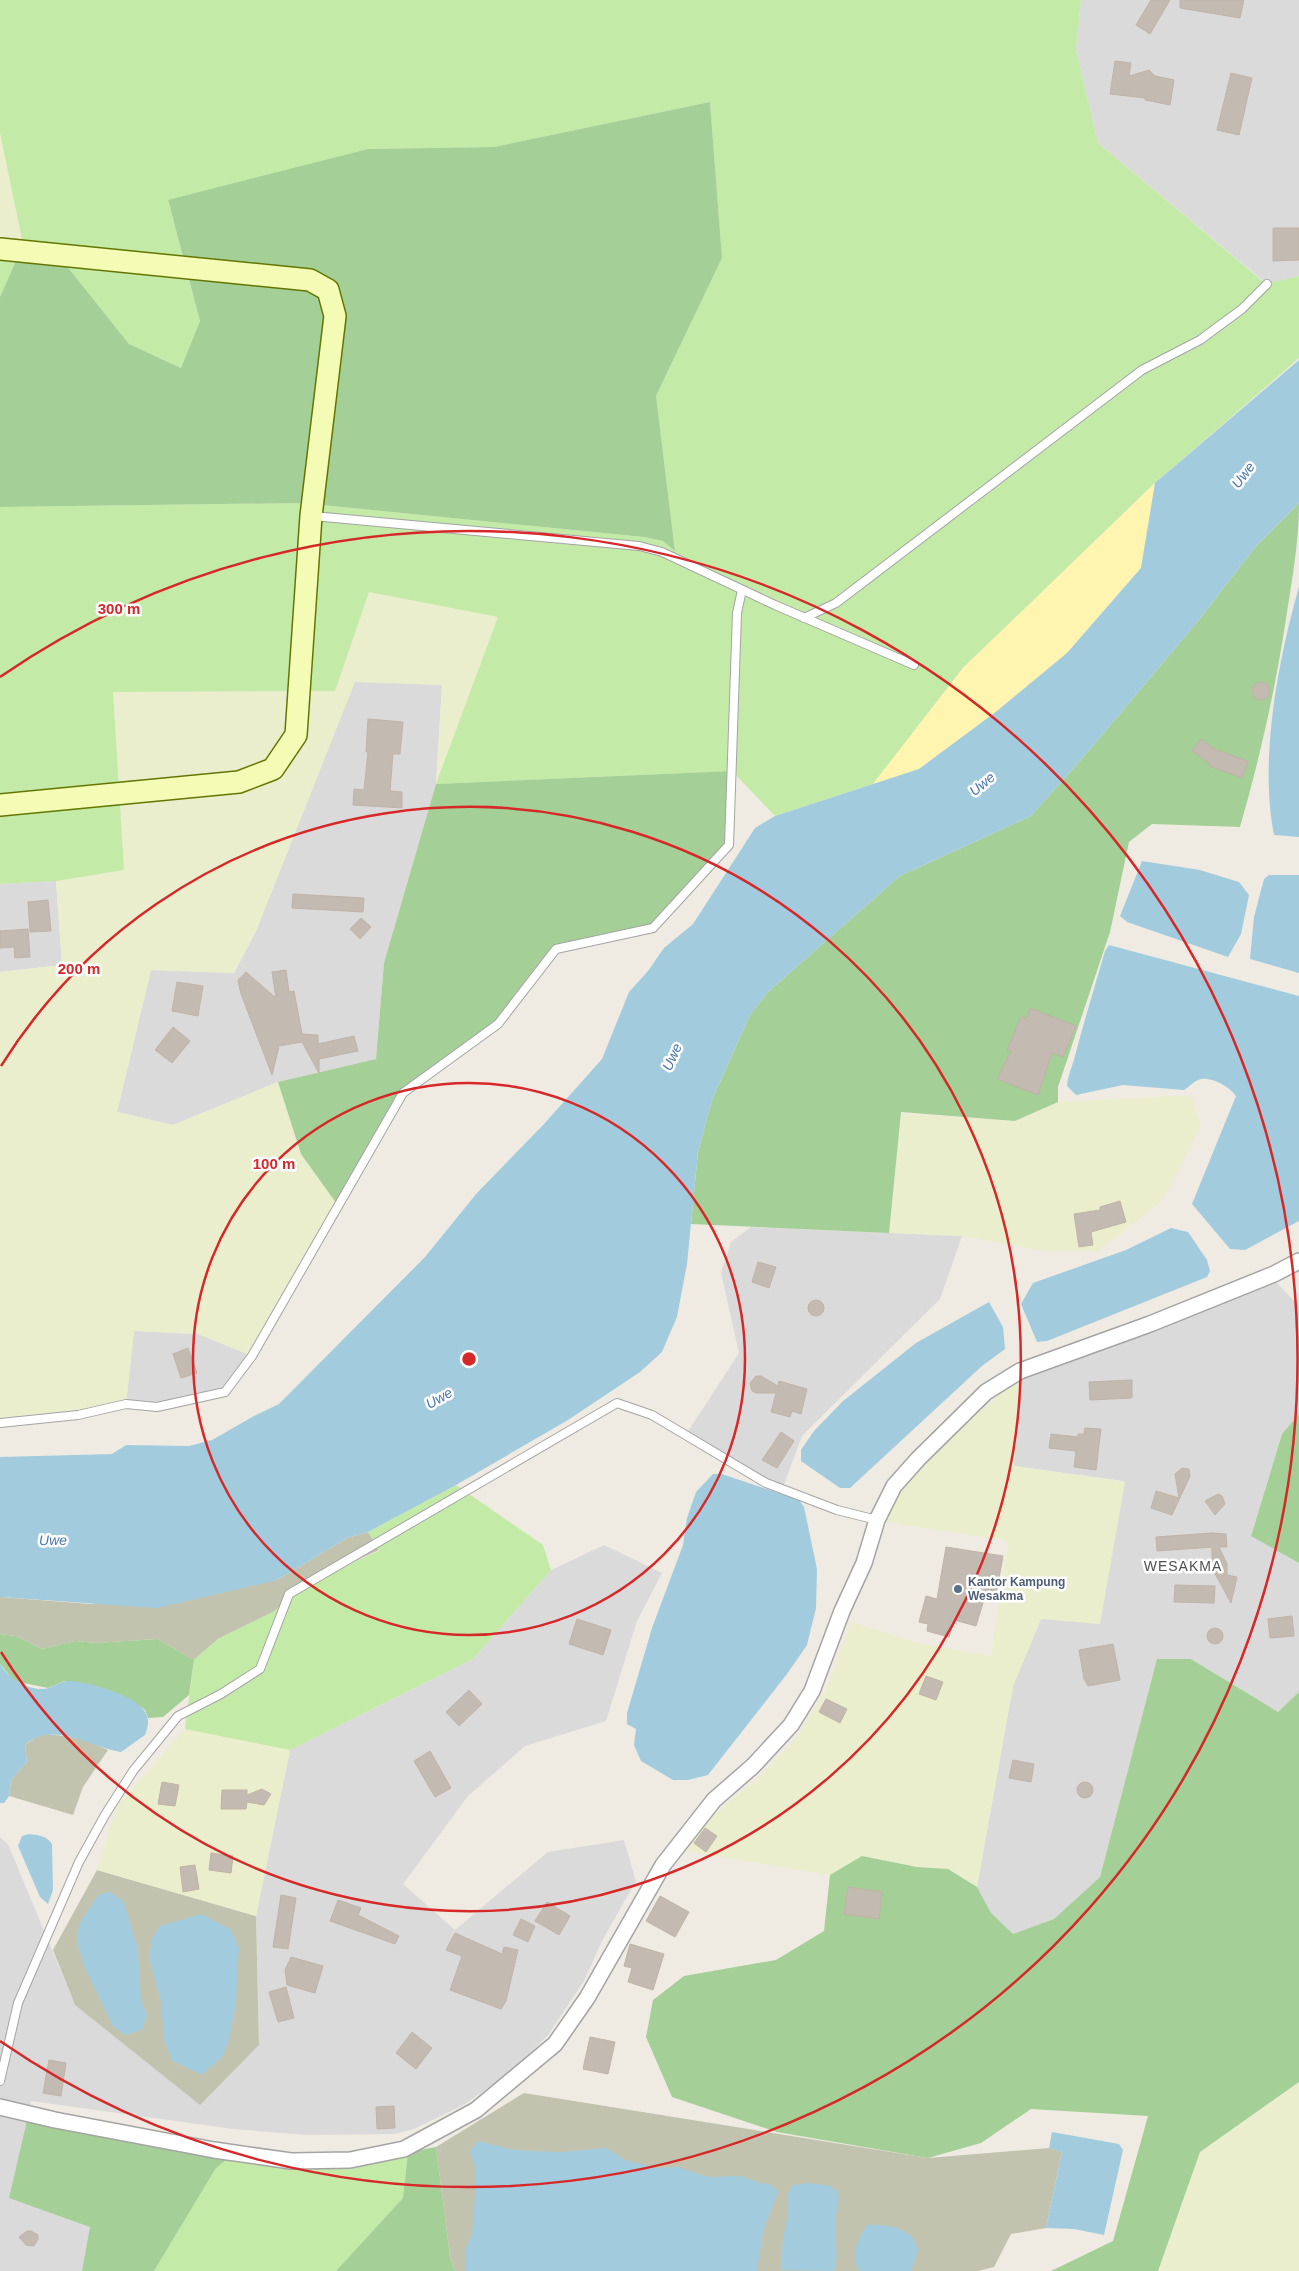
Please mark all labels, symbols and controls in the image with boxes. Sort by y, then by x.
water label: Uwe [1228,459,1258,491]
text: 300 m [98,600,140,617]
water label: Uwe [966,769,998,799]
text: 200 m [58,960,100,977]
water label: Uwe [659,1041,685,1073]
text: 100 m [253,1155,295,1172]
centre of rings [460,1350,478,1368]
water label: Uwe [423,1384,455,1412]
water label: Uwe [39,1532,67,1548]
district label: WESAKMA [1144,1558,1222,1574]
place label: Kantor Kampung Wesakma [968,1575,1065,1603]
marker: Kantor Kampung Wesakma [952,1583,964,1595]

